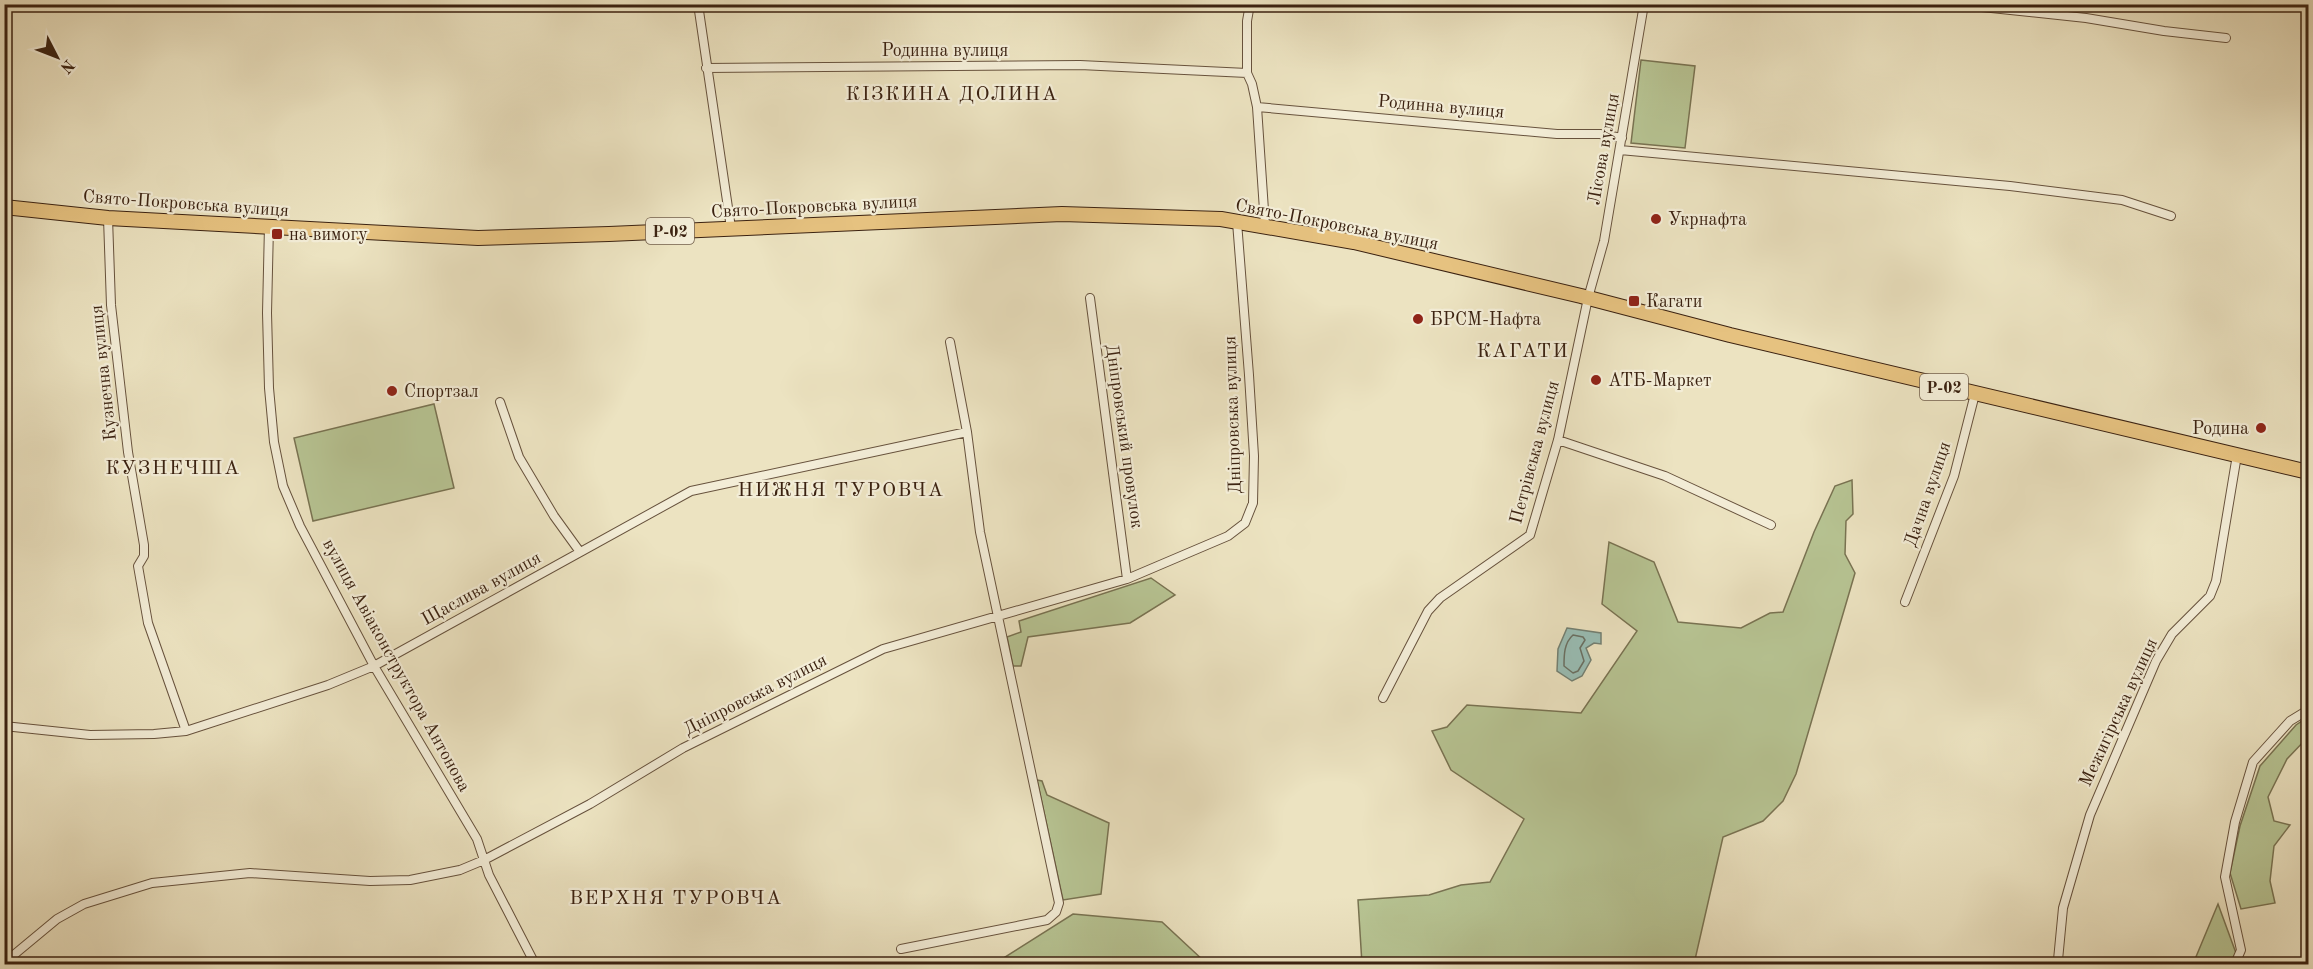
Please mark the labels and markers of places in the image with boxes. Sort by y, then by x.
place label: Укрнафта [1668,211,1747,230]
marker: Укрнафта [1649,212,1663,226]
place label: на вимогу [289,226,368,244]
marker: на вимогу [270,227,284,241]
place label: Кагати [1646,293,1702,311]
marker: Кагати [1627,294,1641,308]
place label: БРСМ-Нафта [1430,311,1541,330]
marker: БРСМ-Нафта [1411,312,1425,326]
place label: АТБ-Маркет [1608,372,1712,390]
marker: АТБ-Маркет [1589,373,1603,387]
place label: Спортзал [404,383,478,401]
marker: Спортзал [385,384,399,398]
place label: Родина [2192,420,2249,438]
marker: Родина [2254,421,2268,435]

